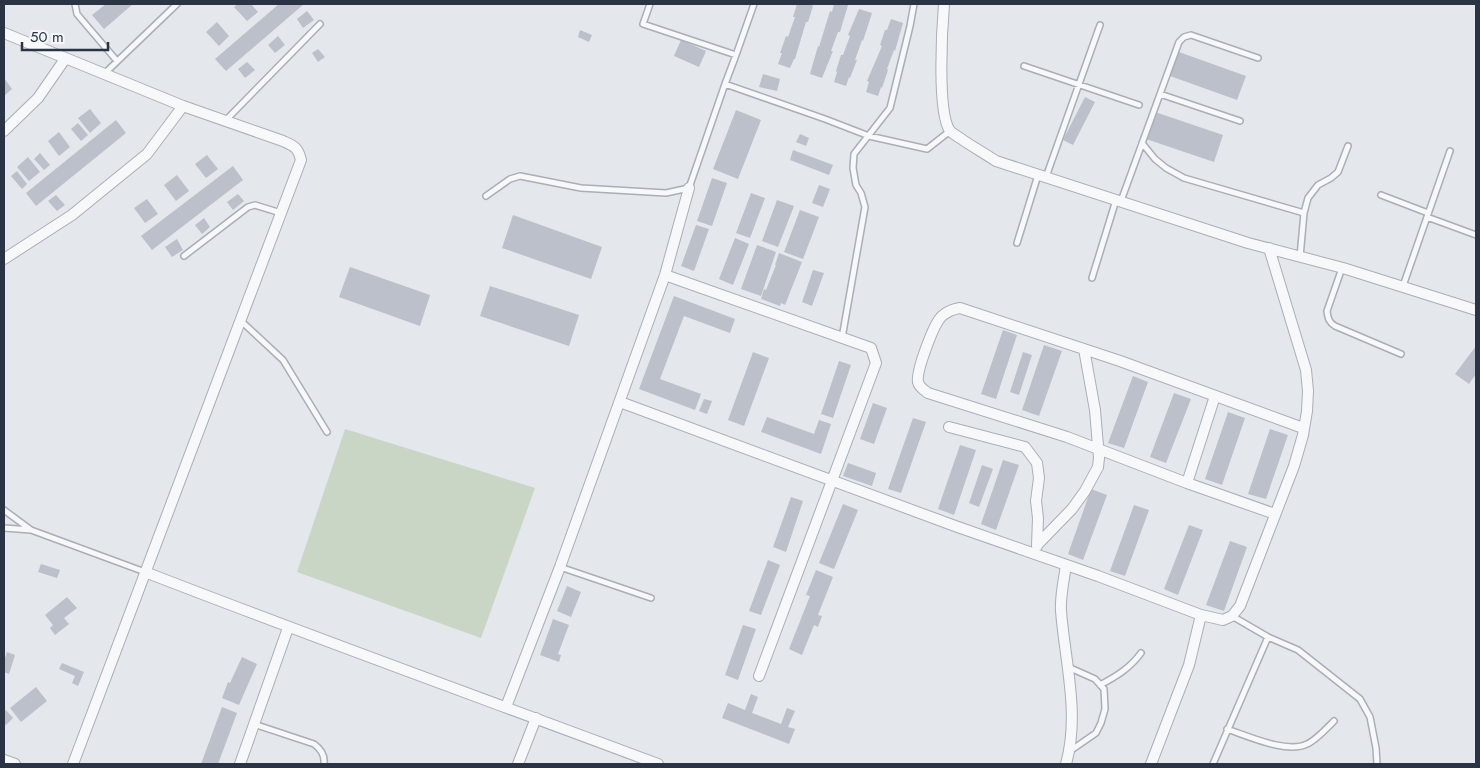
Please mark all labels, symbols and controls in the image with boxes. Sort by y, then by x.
scale bar [22,20,109,52]
text: 50 m [30,26,64,48]

